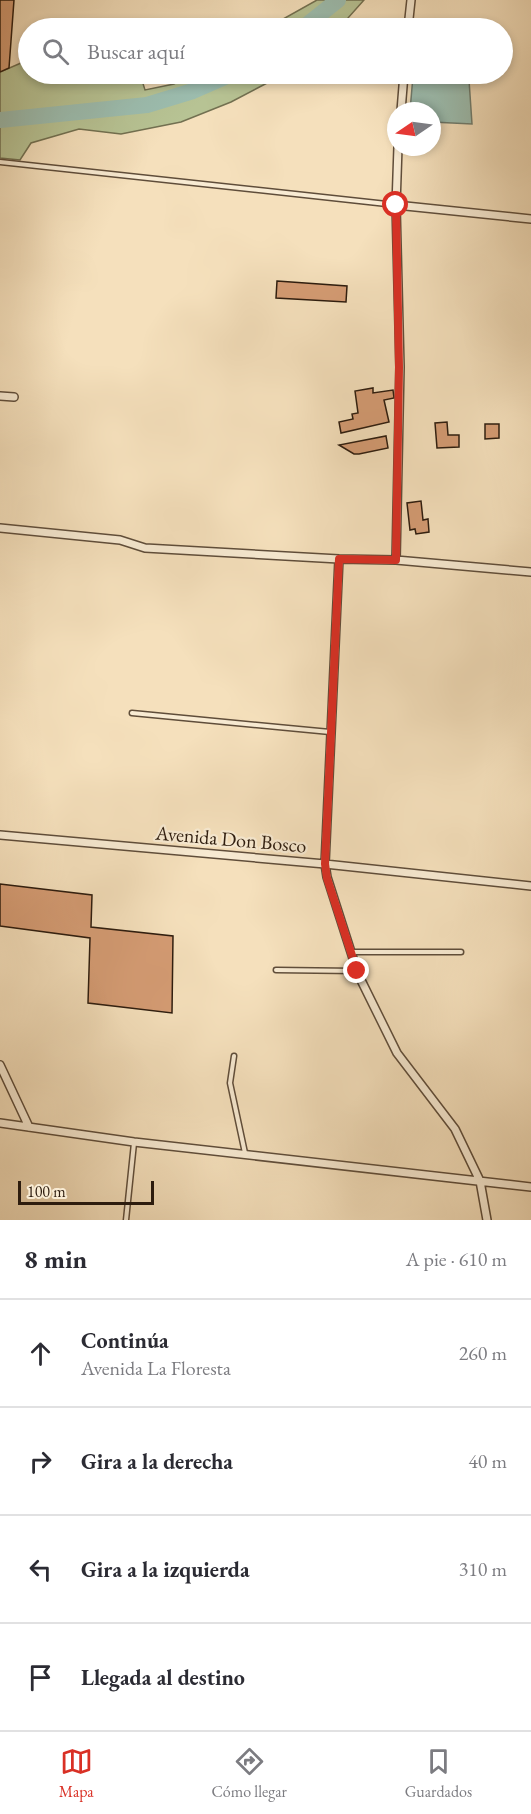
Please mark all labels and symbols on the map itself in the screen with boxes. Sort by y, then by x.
north arrow [387,102,441,156]
route start [382,191,408,217]
street label: Avenida Don Bosco [153,819,308,859]
route end [343,957,369,983]
scale bar [18,1178,154,1206]

